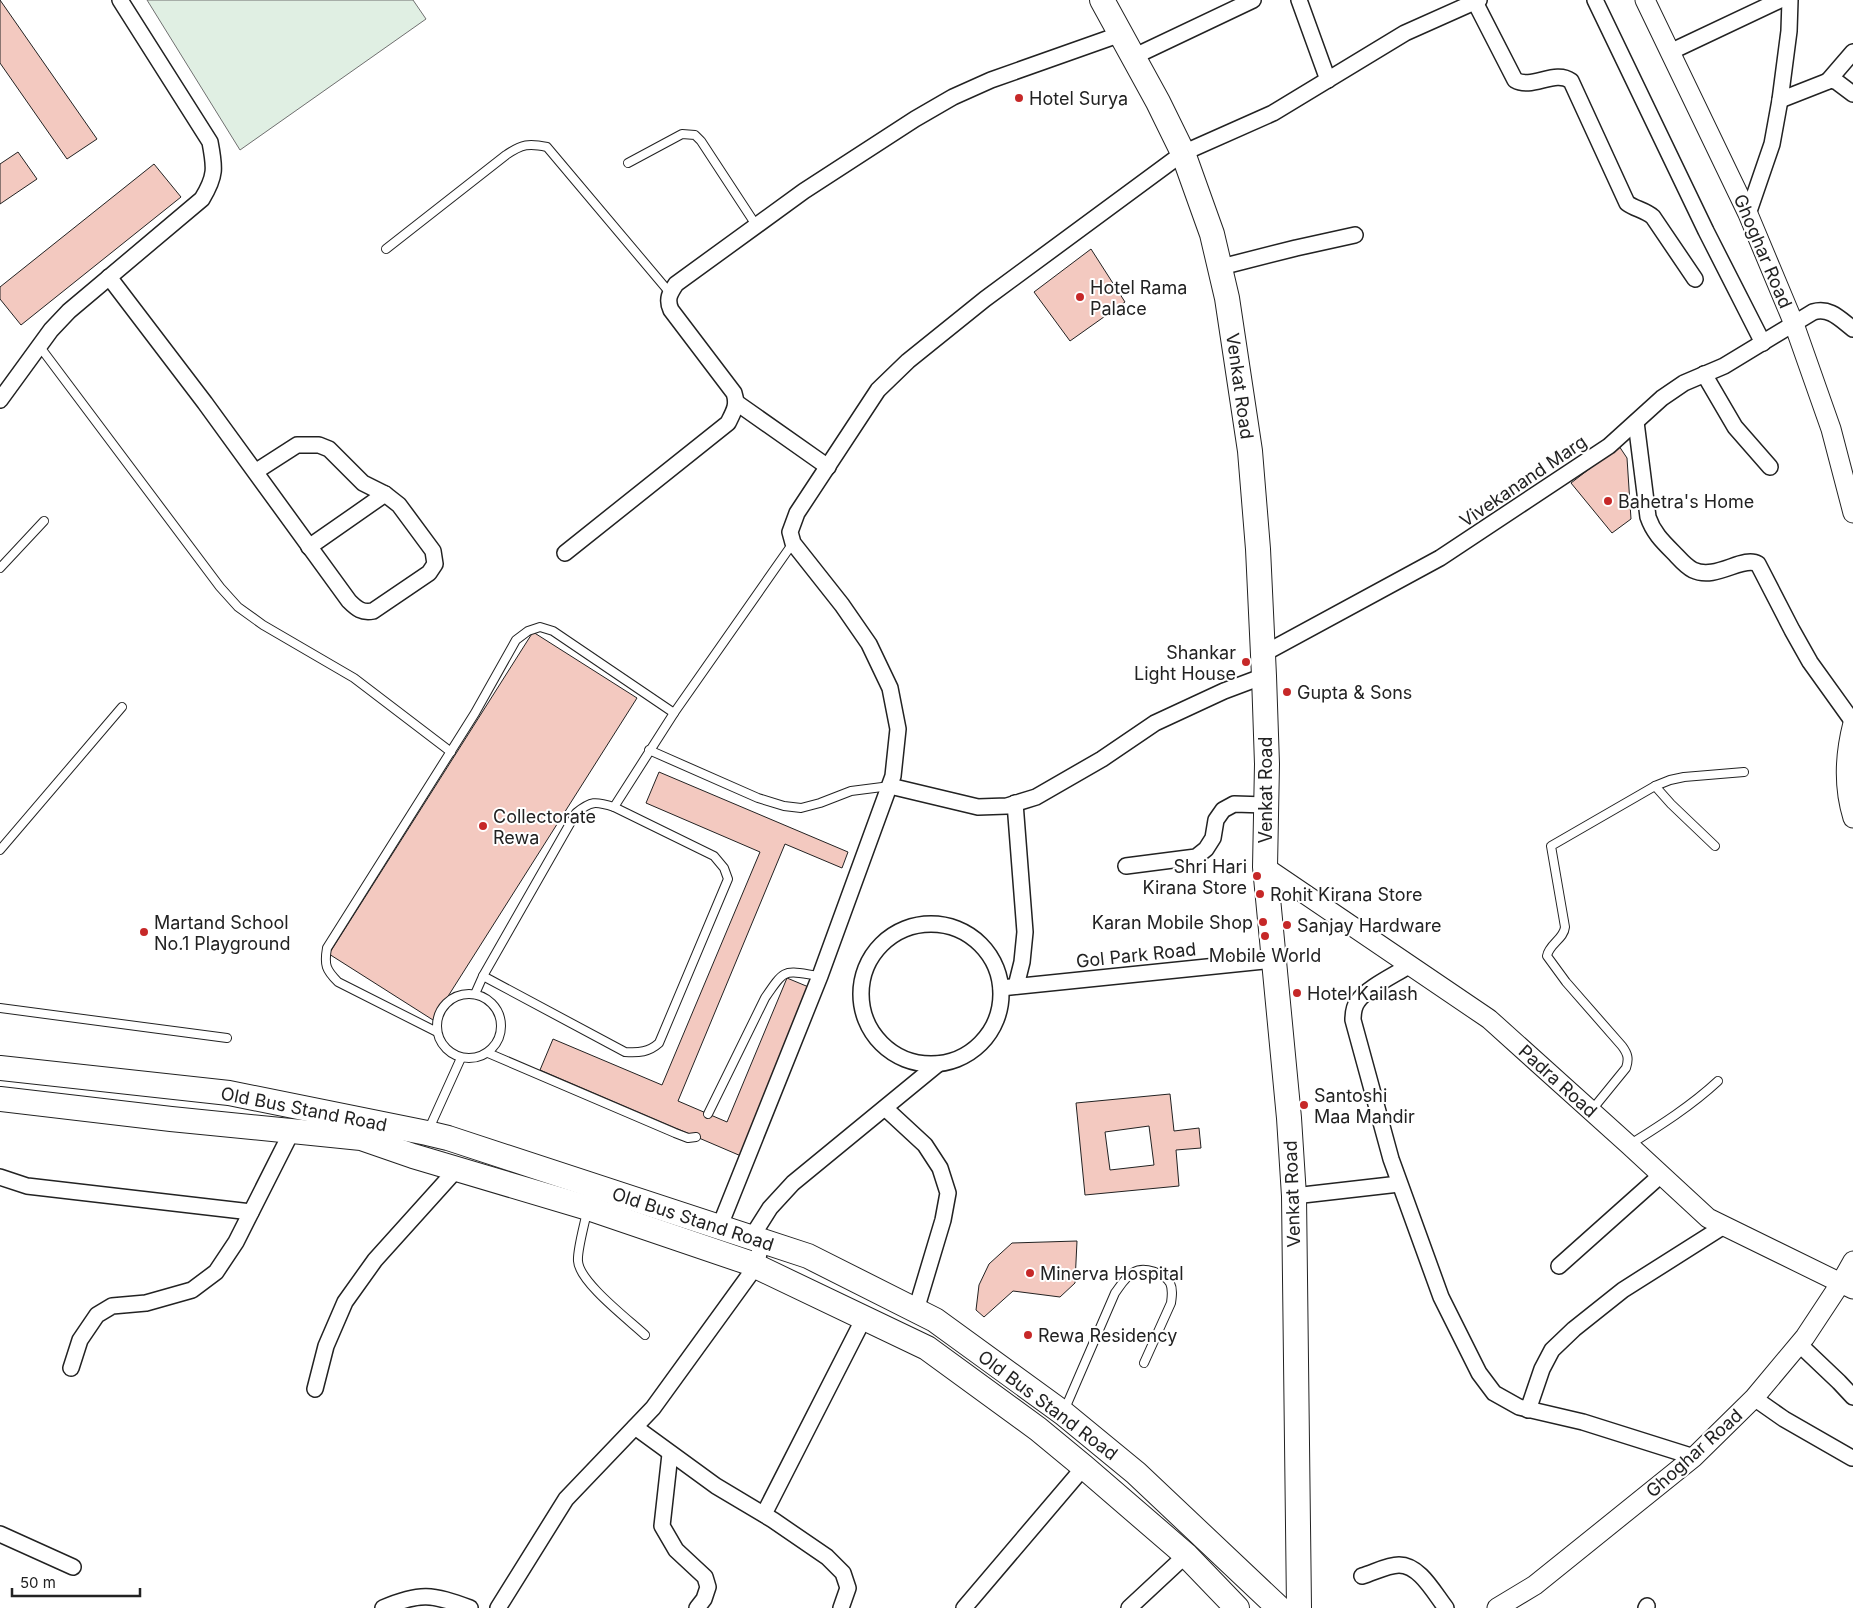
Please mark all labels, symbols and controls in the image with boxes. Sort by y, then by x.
place label: Hotel Surya [1029,88,1128,109]
marker: Hotel Surya [1013,92,1025,104]
street label: Ghoghar Road [1730,191,1796,311]
place label: Hotel Rama Palace [1090,277,1187,319]
marker: Hotel Rama Palace [1074,291,1086,303]
street label: Venkat Road [1222,332,1258,440]
street label: Vivekanand Marg [1456,431,1590,531]
place label: Bahetra's Home [1618,491,1754,512]
marker: Bahetra's Home [1602,495,1614,507]
place label: Shankar Light House [1134,642,1236,684]
marker: Shankar Light House [1240,656,1252,668]
place label: Gupta & Sons [1297,682,1412,703]
marker: Gupta & Sons [1281,686,1293,698]
street label: Venkat Road [1255,737,1276,844]
place label: Collectorate Rewa [493,806,596,848]
marker: Collectorate Rewa [477,820,489,832]
place label: Shri Hari Kirana Store [1143,856,1247,898]
marker: Shri Hari Kirana Store [1251,870,1263,882]
place label: Rohit Kirana Store [1270,884,1423,905]
marker: Rohit Kirana Store [1254,888,1266,900]
place label: Martand School No.1 Playground [154,912,290,954]
place label: Karan Mobile Shop [1092,912,1253,933]
place label: Sanjay Hardware [1297,915,1441,936]
marker: Karan Mobile Shop [1257,916,1269,928]
marker: Sanjay Hardware [1281,919,1293,931]
marker: Martand School No.1 Playground [138,926,150,938]
marker: Mobile World [1259,930,1271,942]
street label: Gol Park Road [1075,938,1197,972]
place label: Mobile World [1209,945,1321,966]
place label: Hotel Kailash [1307,983,1418,1004]
marker: Hotel Kailash [1291,987,1303,999]
street label: Padra Road [1515,1040,1601,1122]
street label: Old Bus Stand Road [219,1083,389,1135]
place label: Santoshi Maa Mandir [1314,1085,1415,1127]
marker: Santoshi Maa Mandir [1298,1099,1310,1111]
street label: Venkat Road [1280,1140,1304,1248]
street label: Old Bus Stand Road [609,1183,777,1255]
place label: Minerva Hospital [1040,1263,1184,1284]
marker: Minerva Hospital [1024,1267,1036,1279]
place label: Rewa Residency [1038,1325,1177,1346]
marker: Rewa Residency [1022,1329,1034,1341]
street label: Old Bus Stand Road [974,1346,1122,1464]
street label: Ghoghar Road [1642,1404,1746,1502]
scale bar [12,1566,140,1598]
text: 50 m [20,1573,56,1592]

